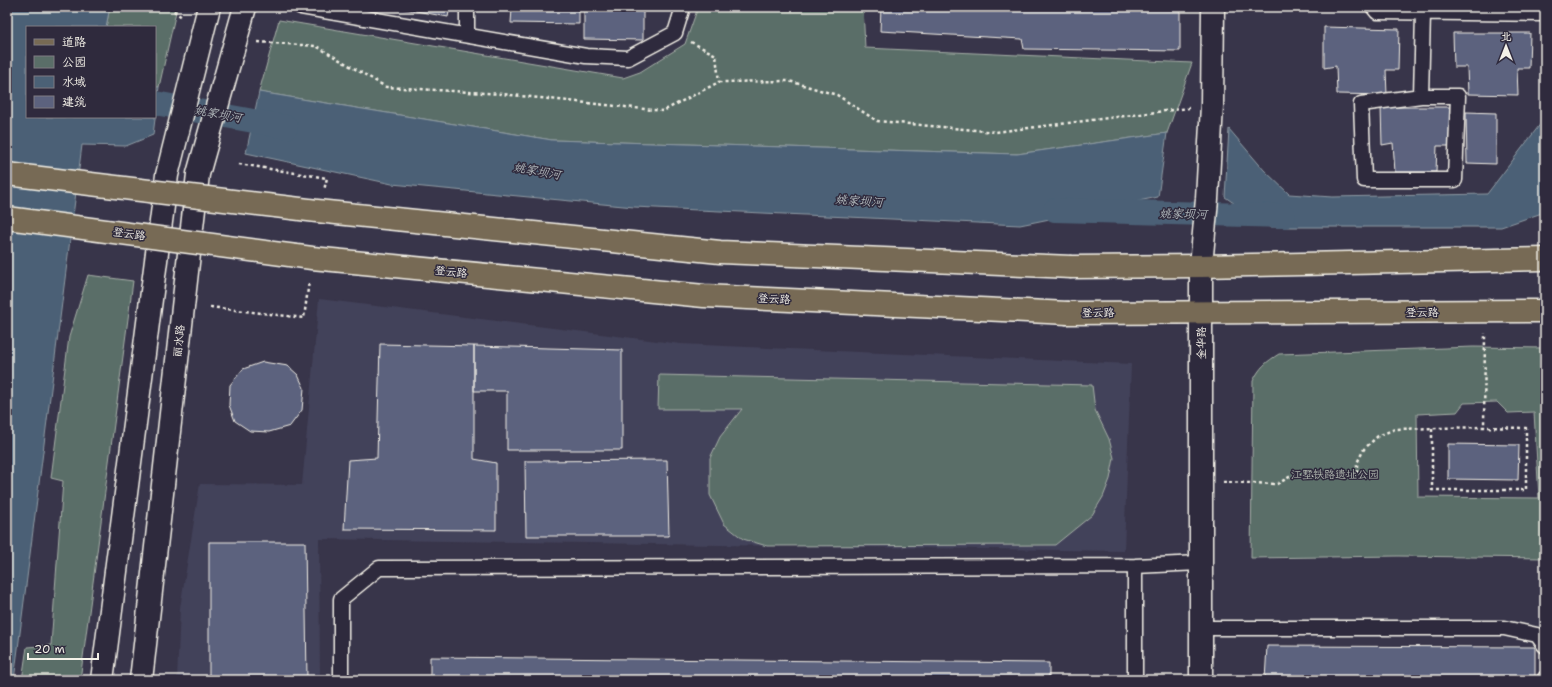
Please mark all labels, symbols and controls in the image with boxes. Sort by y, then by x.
legend [26,26,156,118]
north arrow [1486,26,1526,66]
text: 北 [1501,29,1512,44]
text: 道路 [62,34,86,50]
text: 公园 [62,54,86,70]
text: 水域 [62,74,86,90]
text: 建筑 [62,94,86,110]
water label: 姚家坝河 [193,102,245,126]
water label: 姚家坝河 [512,159,564,183]
water label: 姚家坝河 [834,191,885,211]
water label: 姚家坝河 [1159,206,1209,222]
street label: 登云路 [112,224,146,244]
street label: 登云路 [434,263,468,281]
street label: 登云路 [757,291,791,307]
street label: 登云路 [1081,305,1115,321]
street label: 登云路 [1406,305,1439,320]
street label: 丽水路 [170,324,188,358]
street label: 金华路 [1194,327,1209,360]
park label: 江墅铁路遗址公园 [1291,467,1379,482]
scale bar [28,635,98,661]
text: 20 m [34,641,65,657]

